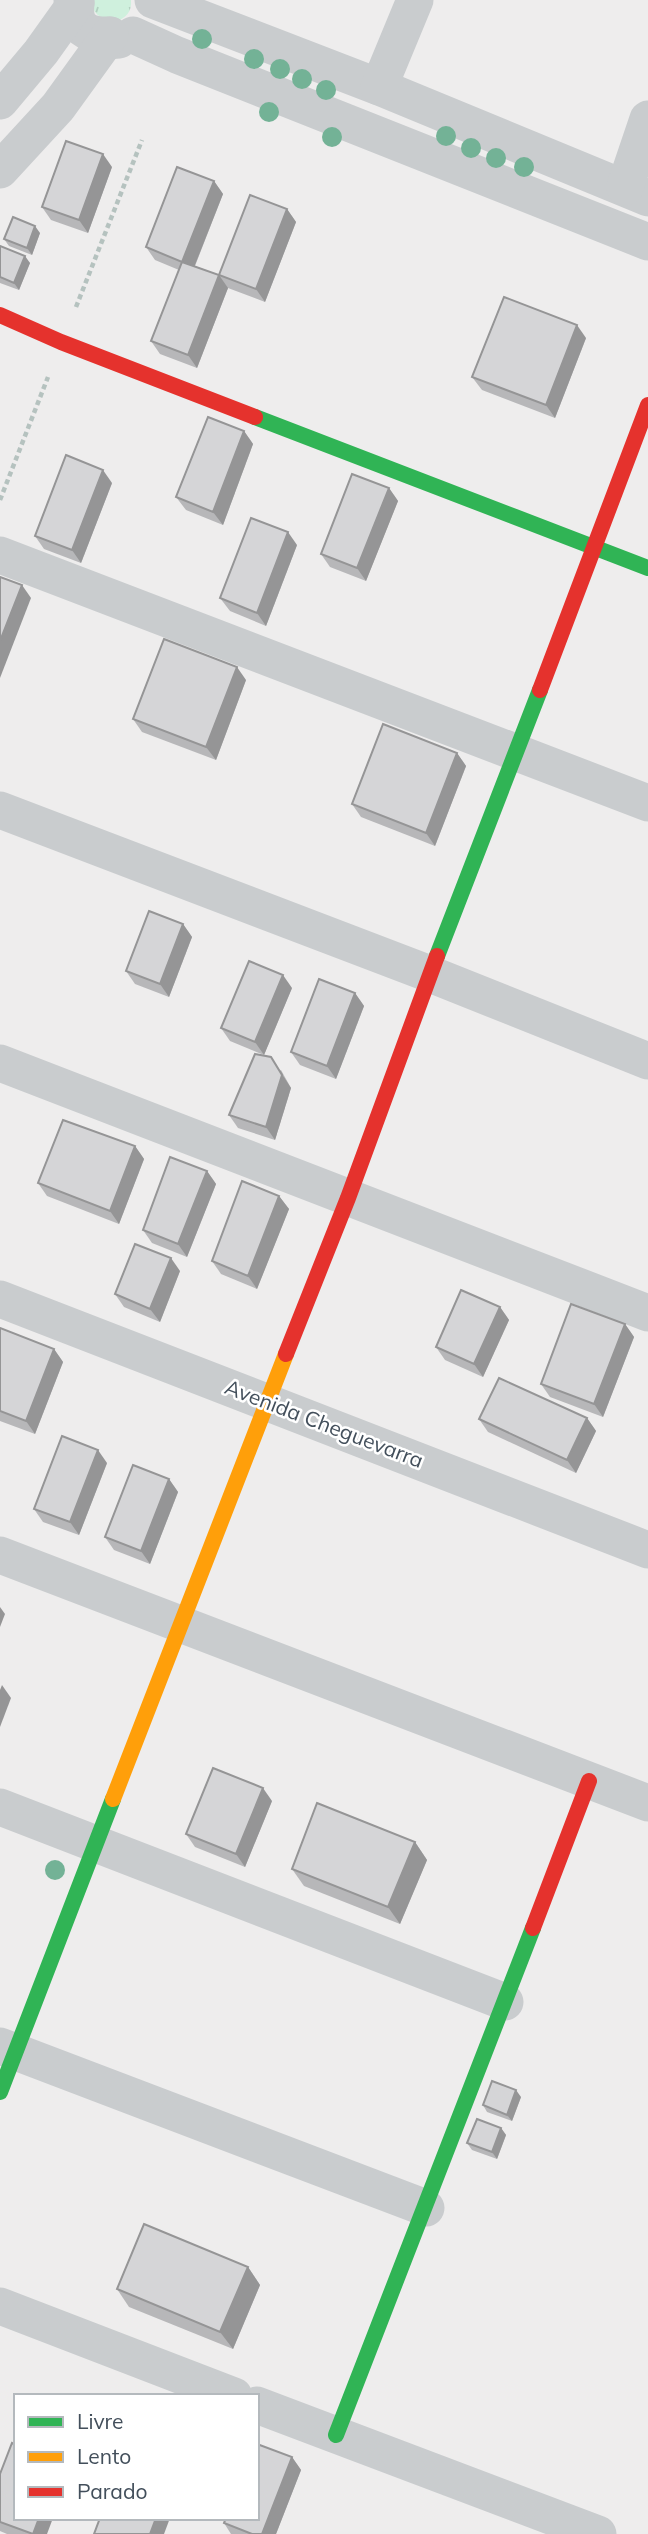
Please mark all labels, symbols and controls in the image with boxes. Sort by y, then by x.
street label: Avenida Cheguevarra [221,1373,427,1473]
legend [14,2394,259,2520]
text: Livre [77,2408,124,2434]
text: Lento [77,2443,131,2469]
text: Parado [77,2478,147,2504]

